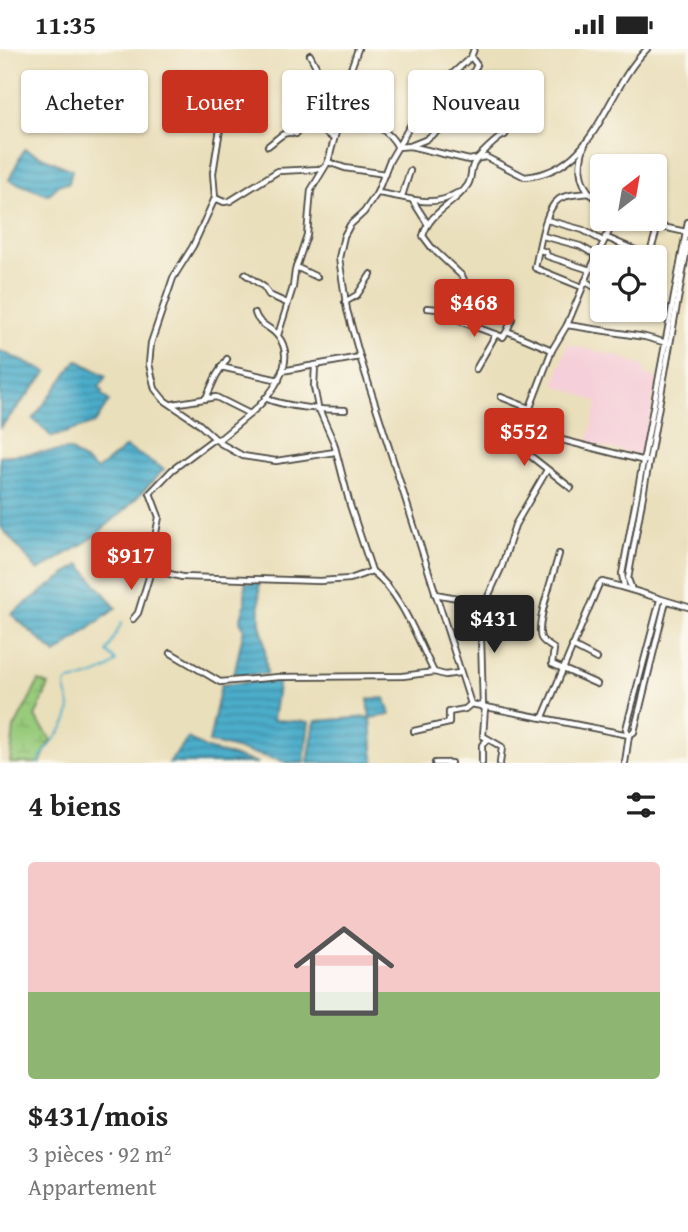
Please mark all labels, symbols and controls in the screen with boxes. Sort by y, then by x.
text: 11:35 [35,5,96,44]
chip: Acheter [21,70,148,133]
chip: Louer [162,70,268,133]
chip: Filtres [282,70,394,133]
chip: Nouveau [408,70,544,133]
north arrow [590,154,667,231]
map controls [590,154,667,322]
button: locate [590,245,667,322]
pin: $468 [433,279,515,339]
text: $468 [450,285,498,318]
pin: $552 [483,409,565,468]
text: $552 [500,414,548,447]
pin: $917 [90,533,172,592]
text: $917 [107,538,155,571]
pin: $431 [453,595,535,655]
text: $431 [470,601,518,634]
text: 4 biens [28,783,121,827]
icon: filters [622,786,660,824]
icon: home [281,908,407,1034]
text: $431/mois [28,1093,168,1137]
text: 3 pièces · 92 m² [28,1137,172,1170]
text: Appartement [28,1170,157,1203]

